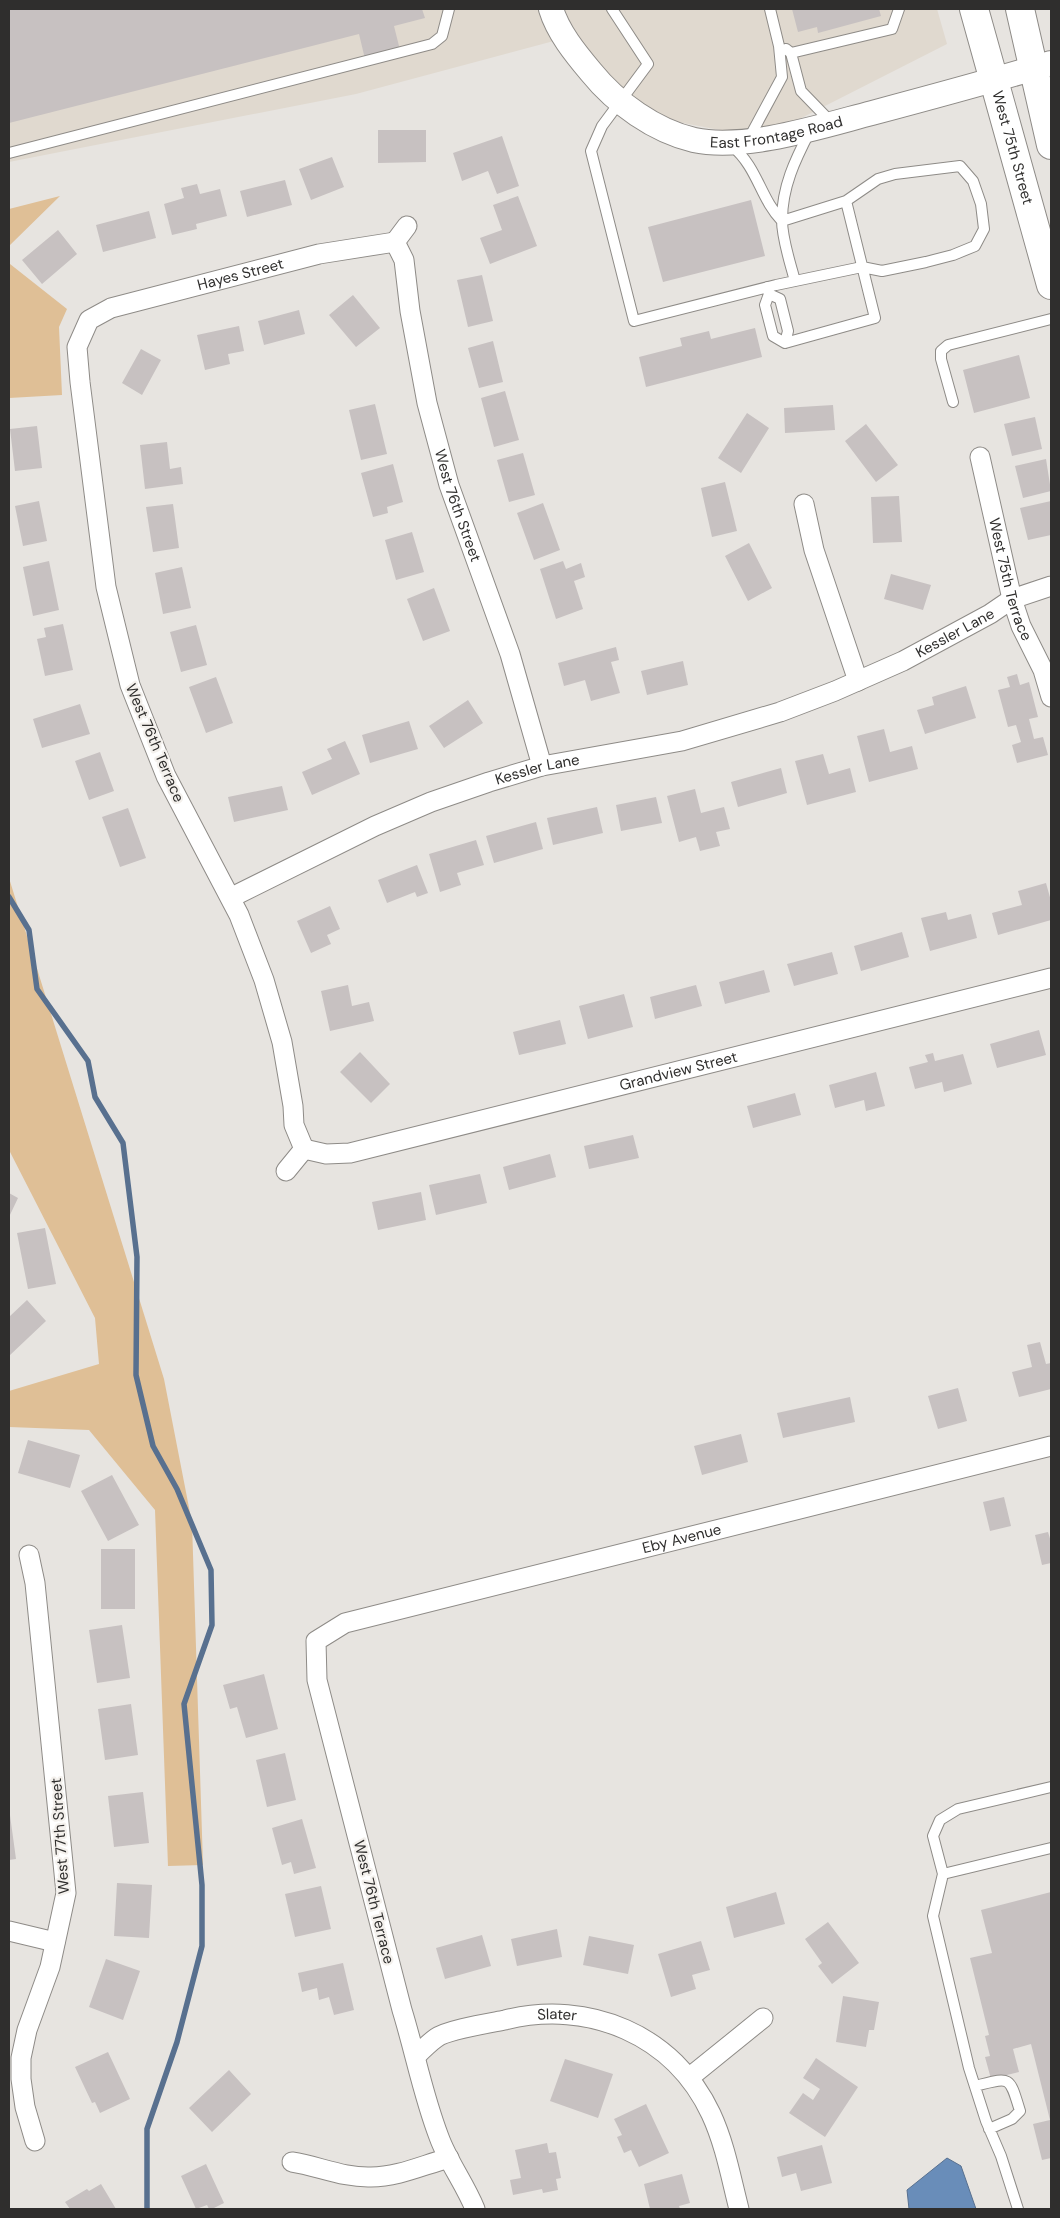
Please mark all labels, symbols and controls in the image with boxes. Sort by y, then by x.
street label: West 75th Street [987,89,1038,207]
street label: East Frontage Road [710,111,845,153]
street label: Hayes Street [195,254,286,295]
street label: West 76th Street [430,447,486,565]
street label: West 75th Terrace [984,516,1037,644]
street label: Kessler Lane [912,604,998,662]
street label: West 76th Terrace [121,681,189,805]
street label: Kessler Lane [493,749,581,790]
street label: Grandview Street [617,1047,740,1095]
street label: Eby Avenue [640,1519,723,1558]
street label: West 77th Street [46,1777,74,1895]
street label: West 76th Terrace [349,1838,399,1966]
street label: Slater [537,2004,578,2026]

